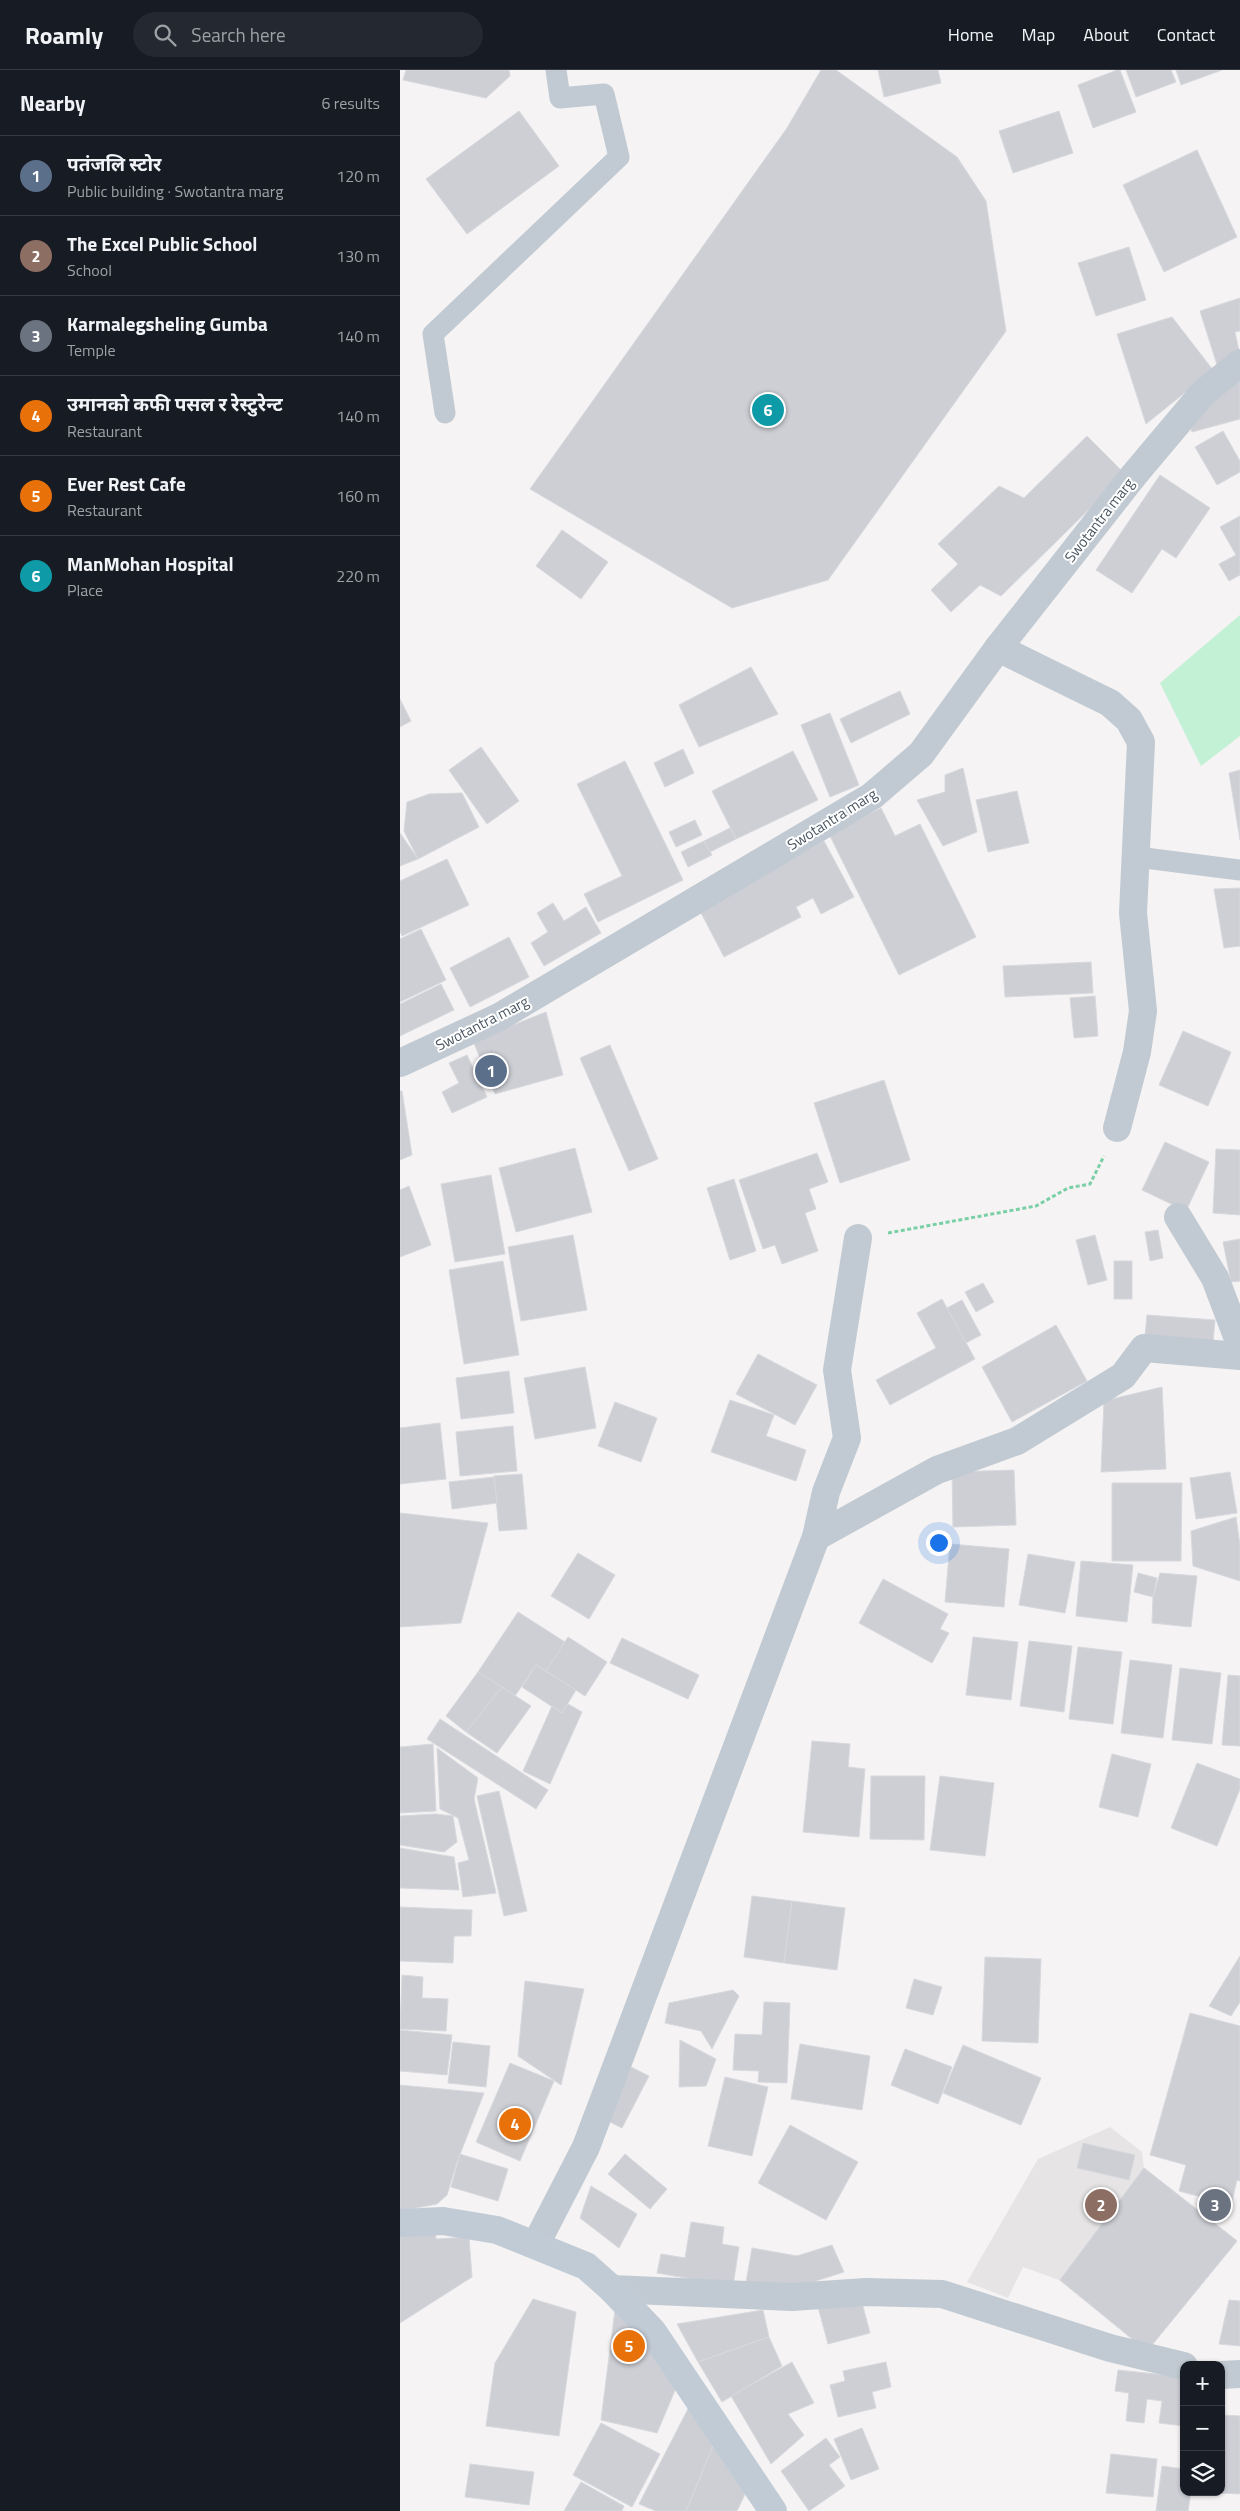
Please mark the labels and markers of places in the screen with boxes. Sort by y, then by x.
pin: 6 [752,391,784,429]
pin: 1 [475,1052,507,1090]
pin: 4 [499,2105,531,2143]
pin: 2 [1085,2186,1117,2224]
pin: 3 [1199,2186,1231,2224]
pin: 5 [613,2327,645,2365]

